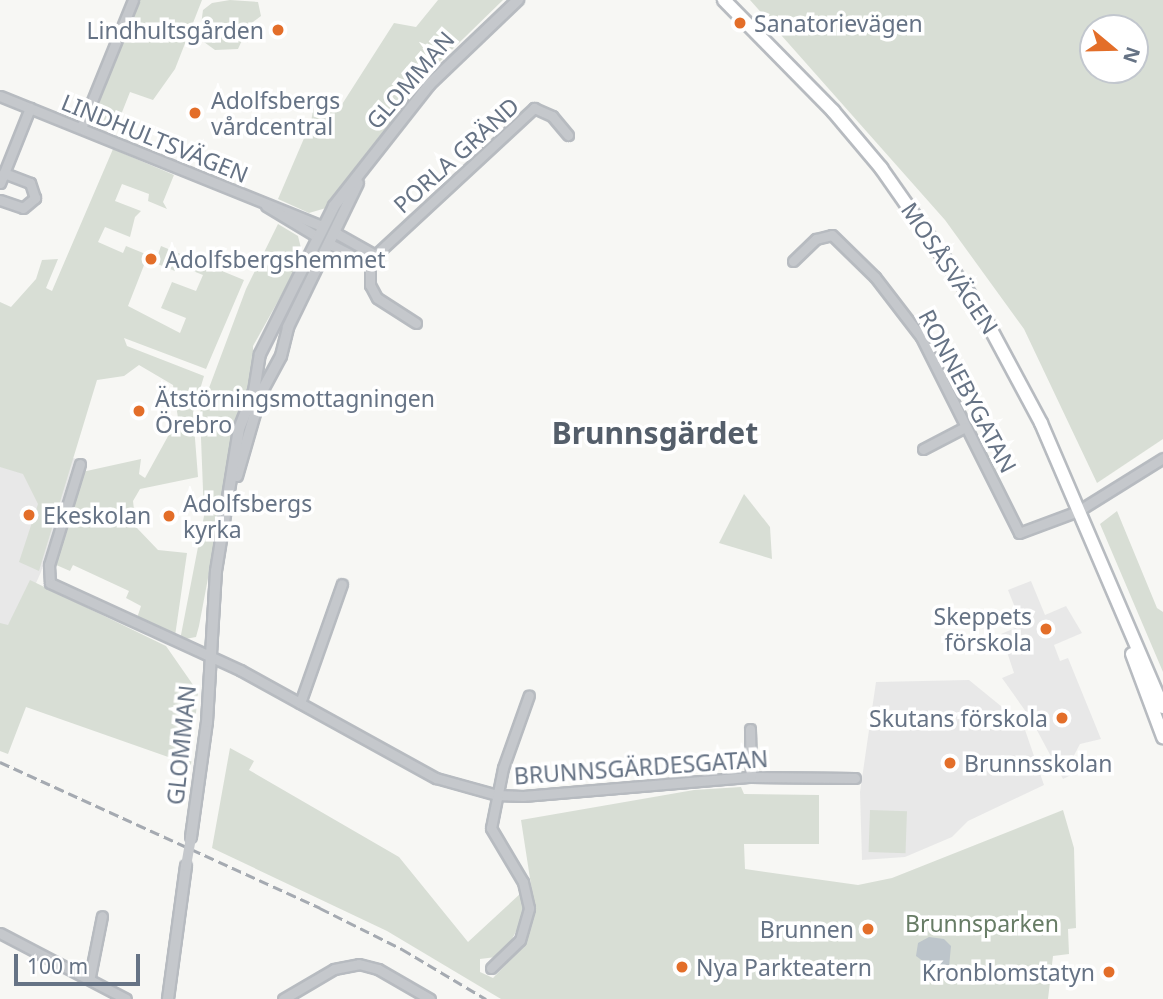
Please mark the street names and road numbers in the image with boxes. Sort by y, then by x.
street label: GLOMMAN [360,26,460,134]
street label: LINDHULTSVÄGEN [58,88,252,188]
street label: PORLA GRÄND [388,92,524,218]
street label: MOSÅSVÄGEN [896,197,1004,339]
street label: RONNEBYGATAN [913,305,1023,477]
street label: GLOMMAN [161,684,201,806]
street label: BRUNNSGÄRDESGATAN [513,744,769,790]

